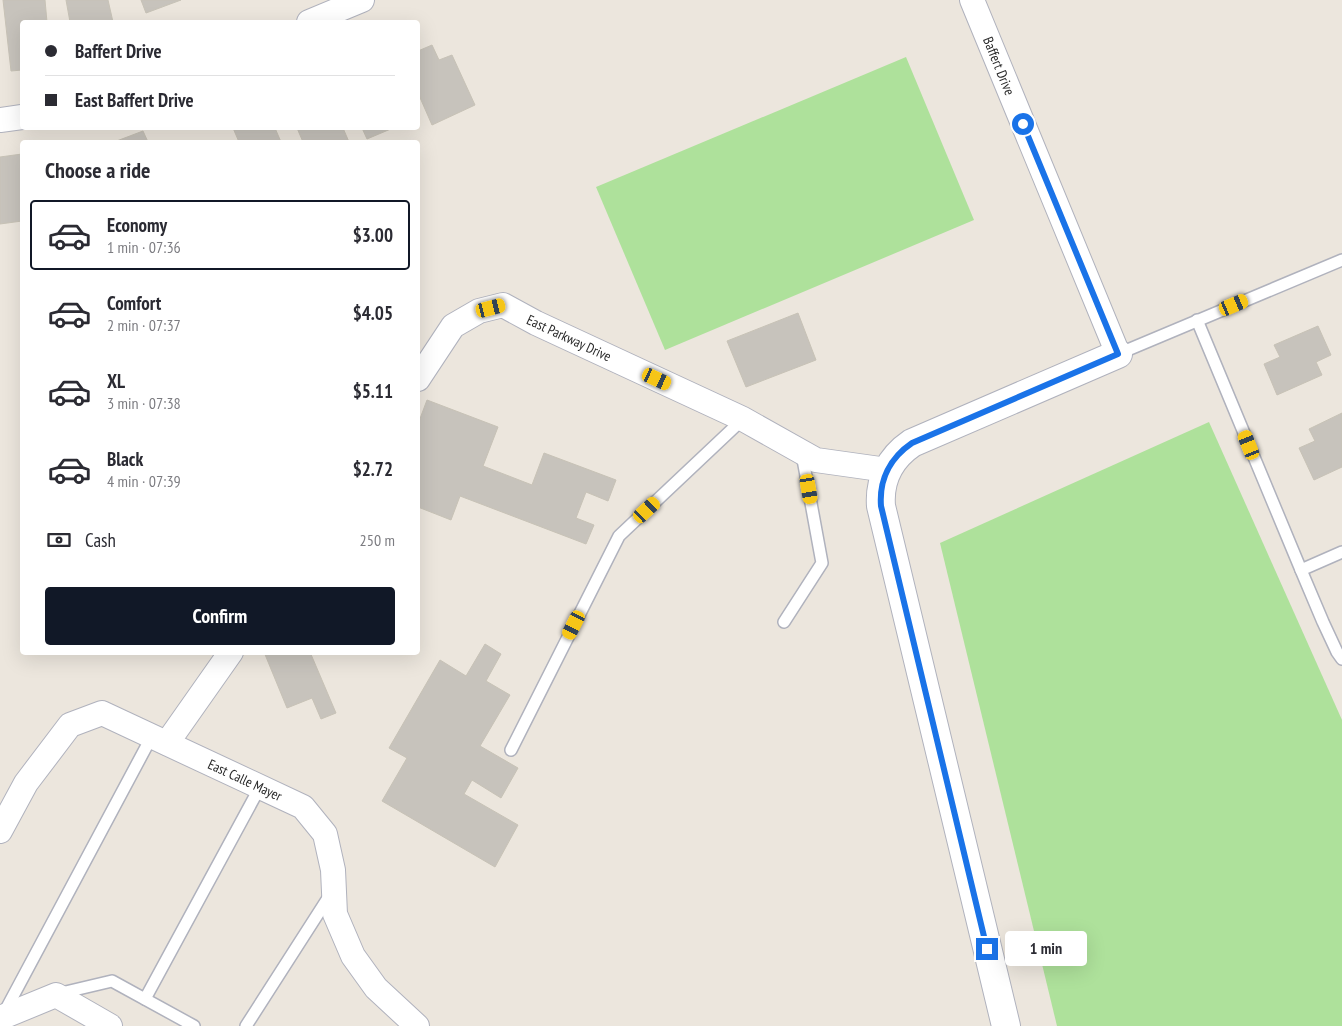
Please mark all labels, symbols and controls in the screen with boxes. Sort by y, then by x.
street label: Baffert Drive [979,34,1019,98]
text: Baffert Drive [75,39,162,63]
text: East Baffert Drive [75,88,194,112]
route start [1012,113,1034,135]
text: Choose a ride [45,156,150,184]
icon: car [47,213,92,258]
text: Economy [107,213,167,237]
text: $3.00 [353,223,393,247]
text: 1 min · 07:36 [107,237,181,257]
icon: car [47,291,92,336]
text: Comfort [107,291,161,315]
car [1217,292,1250,318]
car [474,297,507,319]
text: $4.05 [353,301,393,325]
street label: East Parkway Drive [524,311,614,365]
text: 2 min · 07:37 [107,315,181,335]
car [640,366,673,392]
icon: car [47,369,92,414]
text: XL [107,369,125,393]
text: $5.11 [353,379,393,403]
text: 3 min · 07:38 [107,393,181,413]
car [1236,428,1261,462]
icon: car [47,447,92,492]
text: Black [107,447,143,471]
text: $2.72 [353,457,393,481]
text: 4 min · 07:39 [107,471,181,491]
car [799,473,818,505]
car [630,494,663,526]
icon: cash [45,526,73,554]
text: Cash [85,528,116,552]
text: 250 m [360,530,395,550]
button: Confirm [45,587,395,645]
car [560,608,587,642]
street label: East Calle Mayer [205,755,285,805]
callout: 1 min [1004,932,1087,966]
route end [976,938,998,960]
text: 1 min [1030,938,1062,958]

